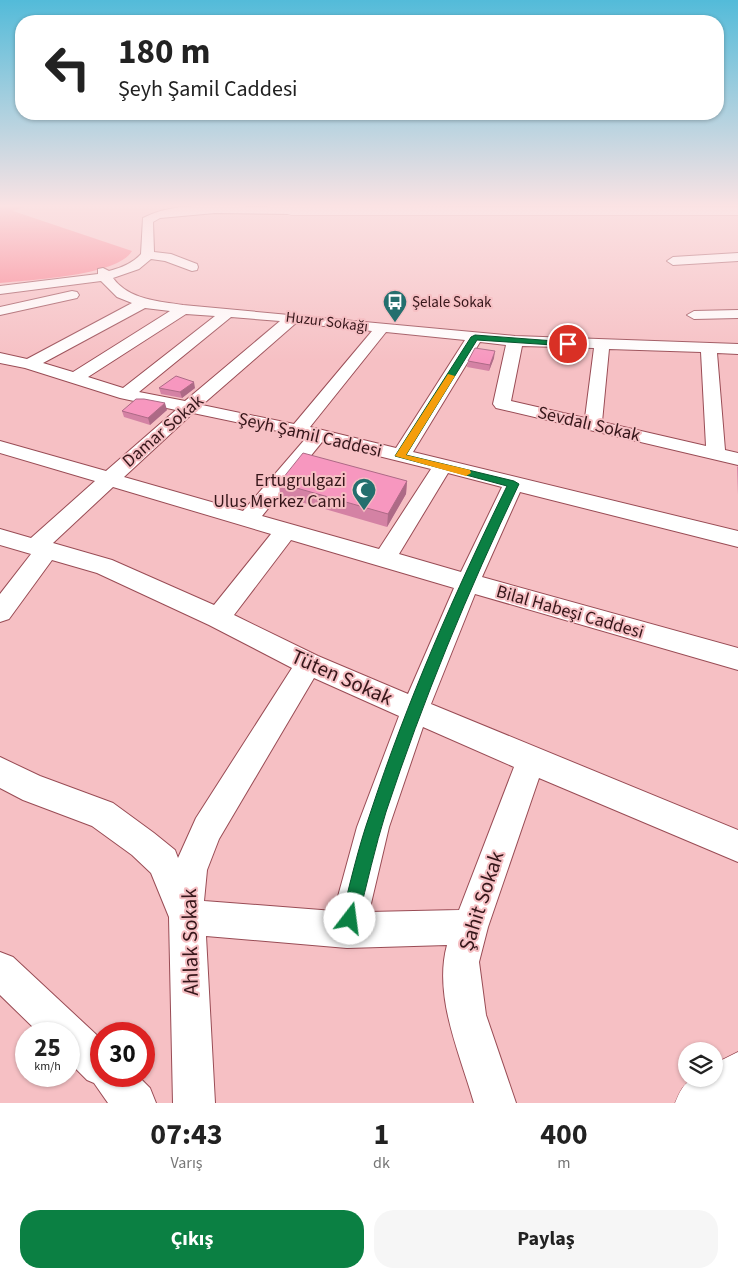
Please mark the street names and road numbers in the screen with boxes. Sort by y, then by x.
street label: Huzur Sokağı [285,307,369,337]
street label: Damar Sokak [117,389,209,473]
street label: Sevdalı Sokak [535,400,643,448]
street label: Şeyh Şamil Caddesi [236,406,384,464]
street label: Bilal Habeşi Caddesi [493,579,647,645]
street label: Tüten Sokak [286,641,398,713]
street label: Şahit Sokak [451,847,511,955]
street label: Ahlak Sokak [174,888,206,996]

